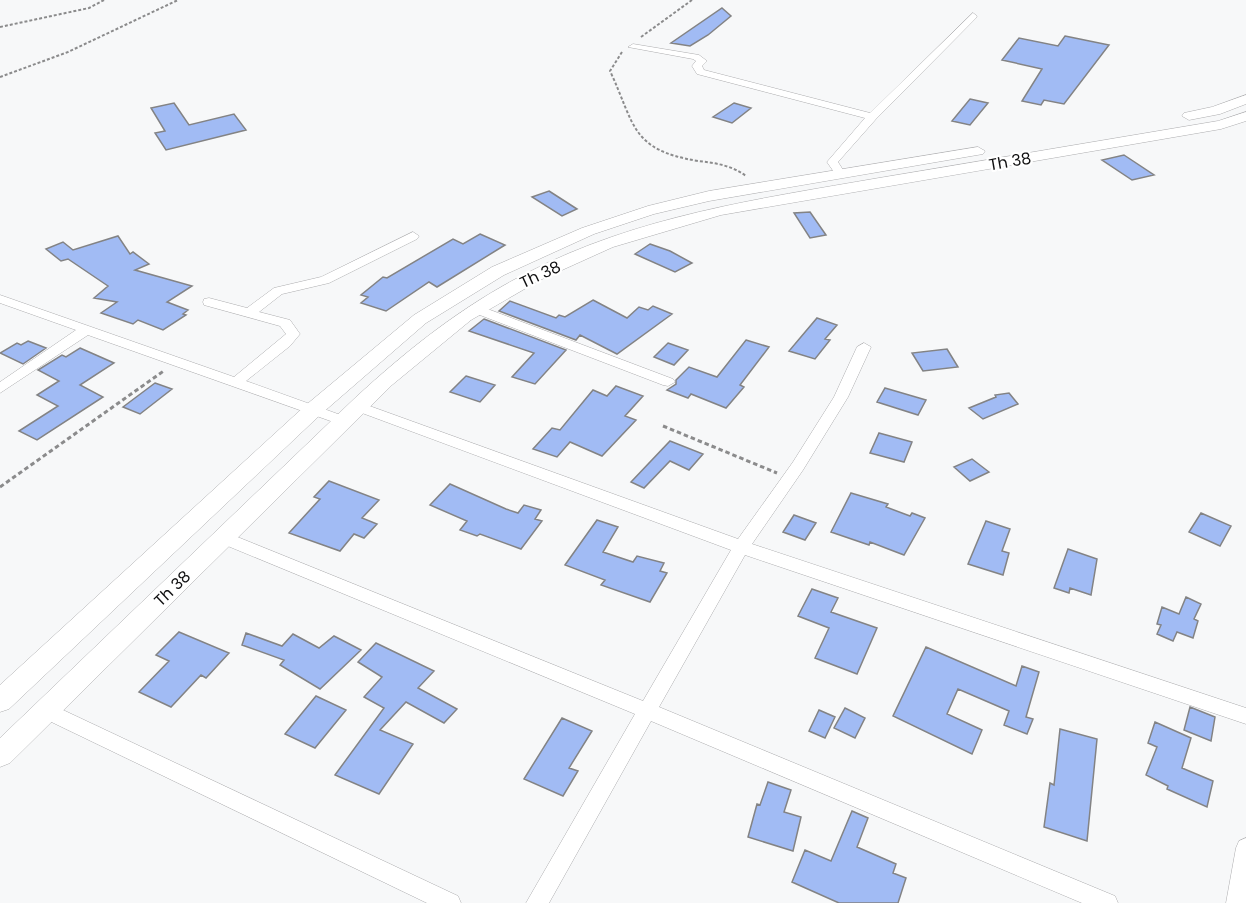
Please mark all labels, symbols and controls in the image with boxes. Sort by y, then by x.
street label: Th 38 [987,146,1033,177]
street label: Th 38 [516,255,564,294]
street label: Th 38 [149,565,196,611]

